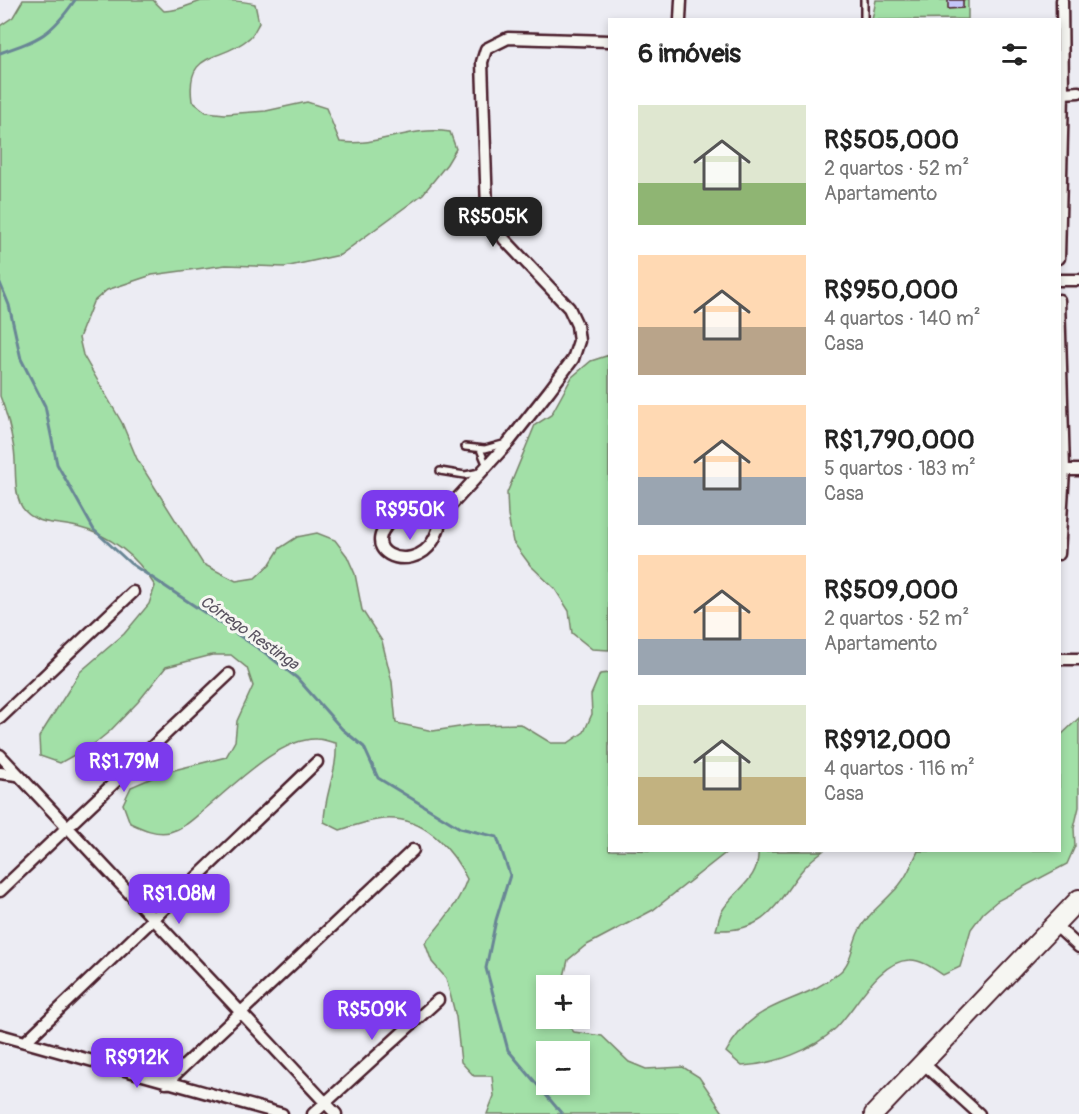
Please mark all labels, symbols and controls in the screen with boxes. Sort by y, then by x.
text: 6 imóveis [638,38,741,70]
icon: filters [998,38,1031,71]
text: R$505,000 [824,124,959,156]
icon: home [686,129,758,201]
text: 2 quartos · 52 m² [824,156,969,181]
text: Apartamento [824,181,937,206]
pin: R$505K [444,197,542,248]
text: R$505K [458,204,528,229]
text: R$950,000 [824,274,958,306]
icon: home [686,279,758,351]
text: 4 quartos · 140 m² [824,306,981,331]
text: Casa [824,331,864,356]
text: R$1,790,000 [824,424,975,456]
icon: home [686,429,758,501]
text: 5 quartos · 183 m² [824,456,976,481]
text: Casa [824,481,864,506]
pin: R$950K [361,490,459,541]
text: R$950K [375,497,445,522]
text: R$509,000 [824,574,958,606]
icon: home [686,579,758,651]
water label: Córrego Restinga [196,591,304,675]
text: 2 quartos · 52 m² [824,606,969,631]
text: Apartamento [824,631,937,656]
text: R$912,000 [824,724,951,756]
icon: home [686,729,758,801]
pin: R$1.79M [69,742,179,793]
text: R$1.79M [89,749,159,774]
text: 4 quartos · 116 m² [824,756,975,781]
text: Casa [824,781,864,806]
pin: R$1.08M [124,874,234,925]
text: R$1.08M [143,881,215,906]
map controls [536,975,590,1095]
button: + [536,975,590,1029]
pin: R$509K [323,990,421,1041]
text: R$509K [337,997,407,1022]
pin: R$912K [88,1038,186,1089]
button: − [536,1041,590,1095]
text: R$912K [105,1045,169,1070]

